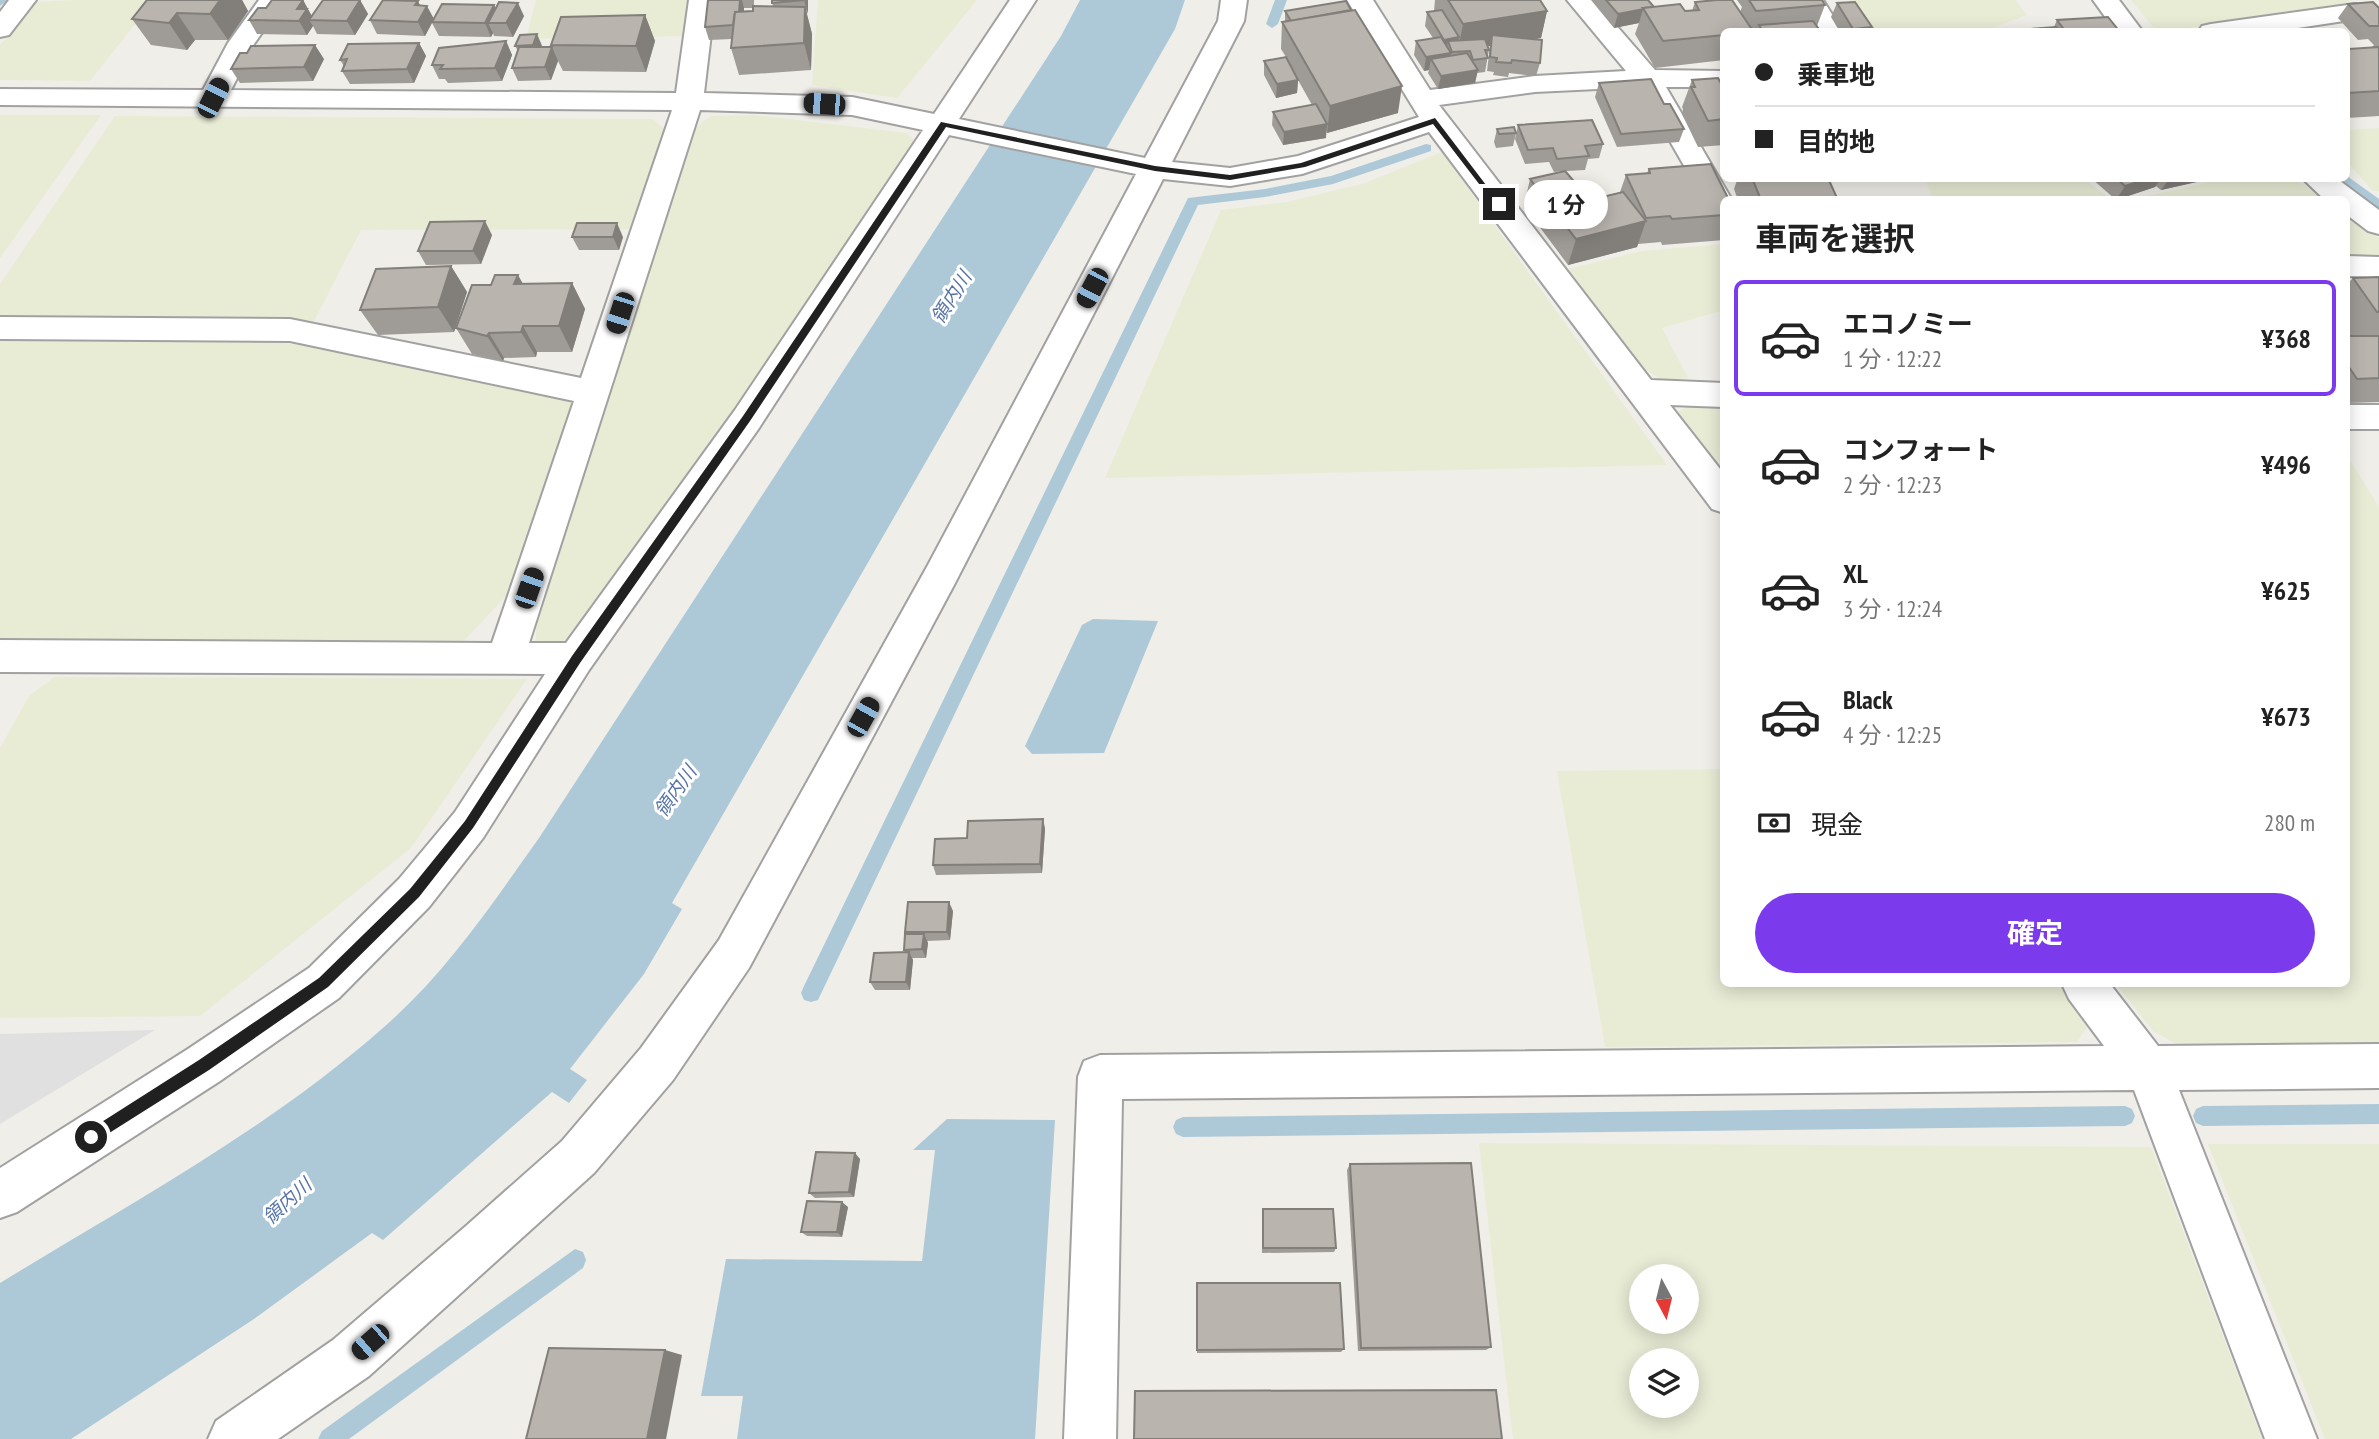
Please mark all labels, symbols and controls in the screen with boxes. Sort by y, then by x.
text: 乗車地 [1797,58,1875,91]
car [195,75,232,121]
car [803,92,846,116]
text: 目的地 [1797,125,1875,158]
callout: 1 分 [1524,180,1608,228]
route end [1483,188,1515,220]
text: 1 分 [1547,190,1585,219]
text: 車両を選択 [1755,217,1915,259]
water label: 領内川 [926,265,977,328]
car [1073,265,1112,311]
car [604,290,637,336]
icon: car [1759,307,1822,370]
text: エコノミー [1843,307,1973,340]
text: ¥368 [2261,322,2311,355]
text: 1 分 · 12:22 [1843,344,1942,373]
icon: car [1759,433,1822,496]
text: コンフォート [1843,433,1998,466]
text: ¥496 [2261,448,2311,481]
text: 2 分 · 12:23 [1843,470,1942,499]
text: XL [1843,557,1868,590]
icon: car [1759,559,1822,622]
car [513,565,546,611]
text: ¥625 [2261,574,2311,607]
text: 3 分 · 12:24 [1843,594,1942,623]
text: Black [1843,683,1893,716]
icon: car [1759,685,1822,748]
car [844,694,883,740]
text: ¥673 [2261,700,2311,733]
text: 4 分 · 12:25 [1843,720,1942,749]
water label: 領内川 [649,759,702,821]
icon: cash [1755,804,1793,842]
text: 現金 [1811,808,1863,841]
text: 280 m [2264,808,2315,837]
button: 確定 [1755,893,2315,973]
route start [75,1121,107,1153]
water label: 領内川 [258,1172,318,1229]
north arrow [1629,1264,1699,1334]
map controls [1629,1264,1699,1418]
car [348,1320,393,1364]
button: layers [1629,1348,1699,1418]

